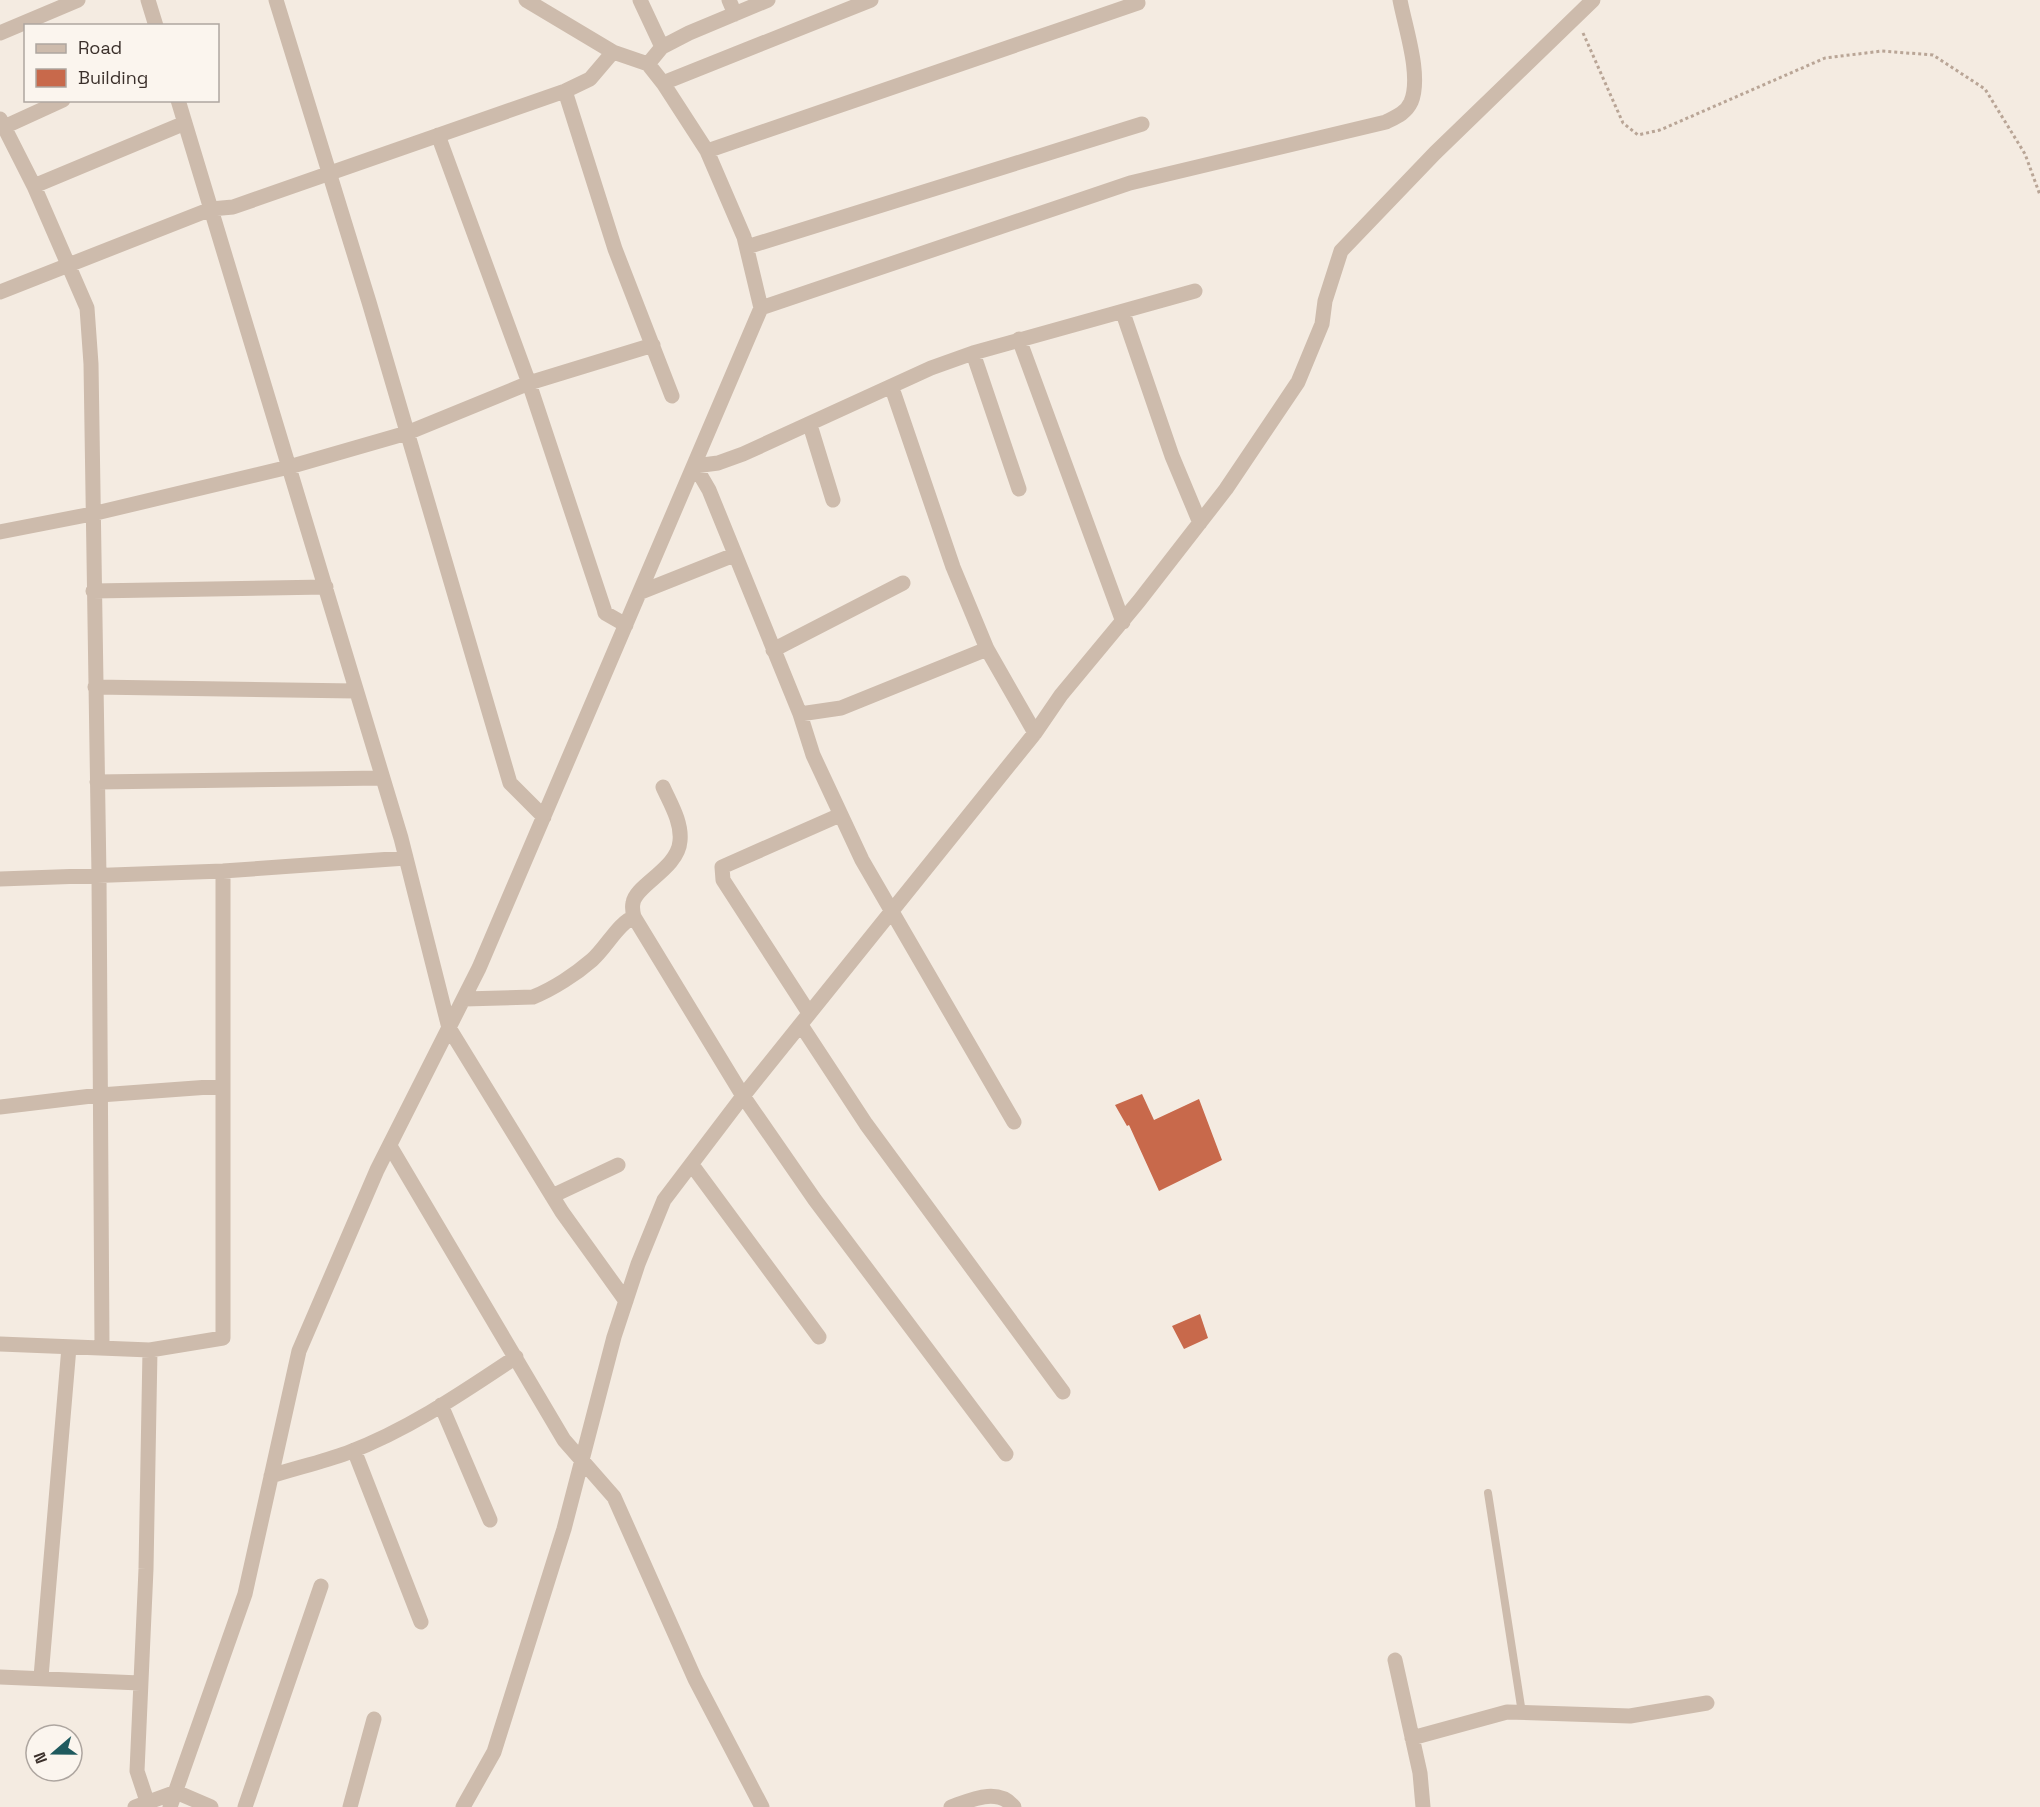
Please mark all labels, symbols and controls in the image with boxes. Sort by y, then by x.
legend [24,24,219,102]
text: Road [78,36,122,59]
text: Building [78,66,148,89]
north arrow [24,1723,84,1783]
text: N [29,1749,52,1767]

